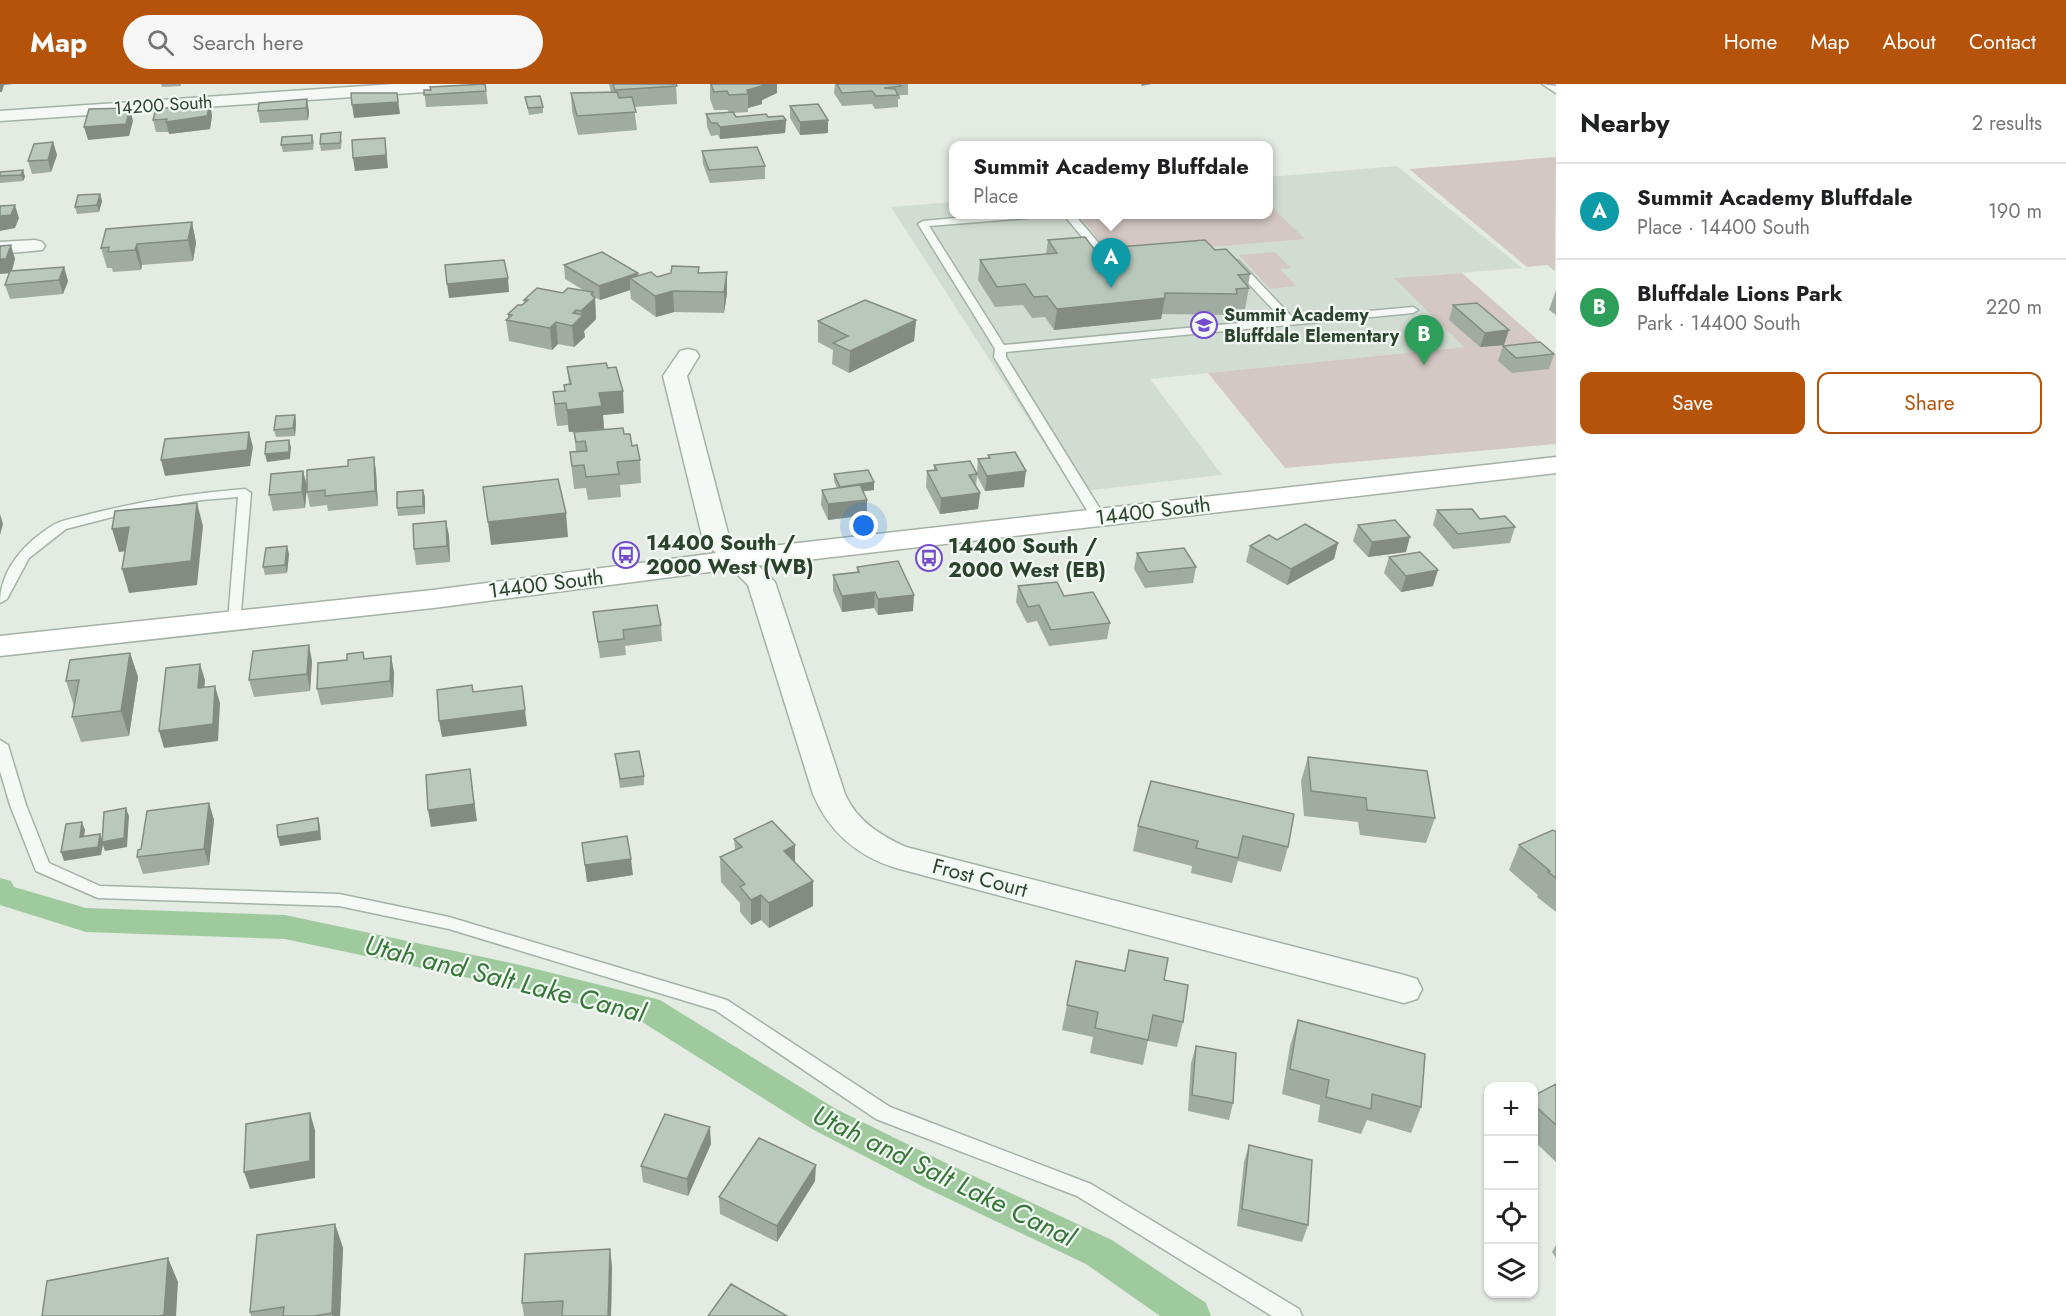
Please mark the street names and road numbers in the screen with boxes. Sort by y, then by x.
street label: 14200 South [113,89,213,121]
street label: 14400 South [1094,489,1212,533]
street label: 14400 South [487,562,605,606]
street label: Frost Court [929,851,1031,905]

